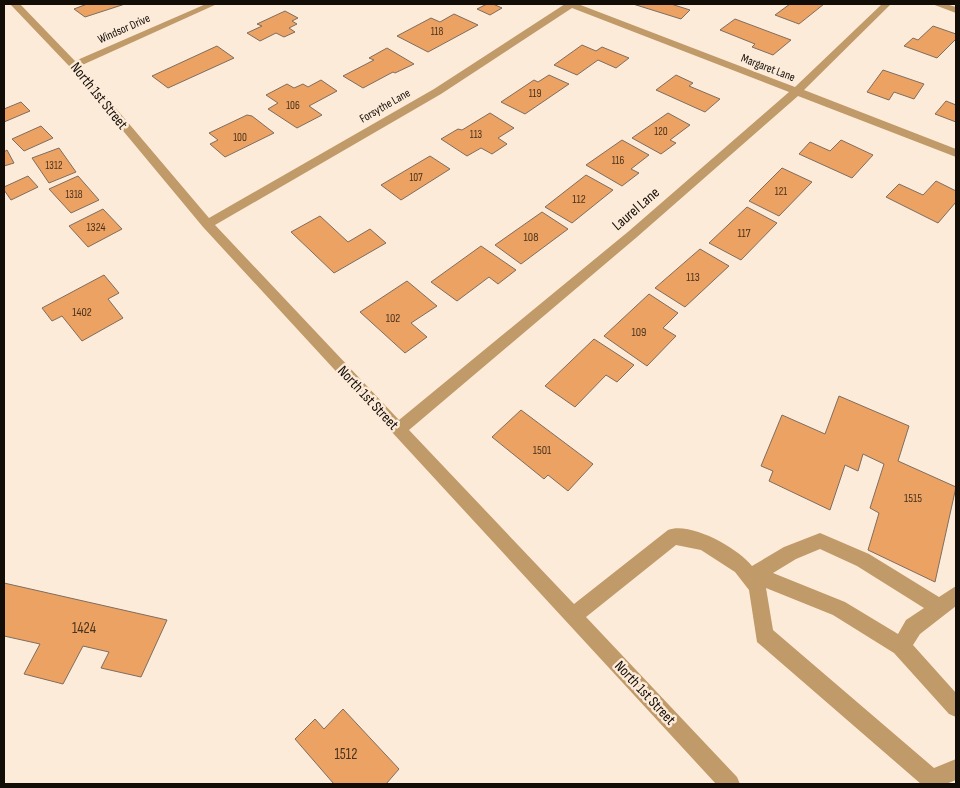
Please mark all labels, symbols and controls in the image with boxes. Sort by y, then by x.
street label: Windsor Drive [95,11,153,47]
house number: 118 [431,25,443,38]
street label: Margaret Lane [739,51,797,85]
street label: North 1st Street [66,59,132,134]
street label: Forsythe Lane [357,85,413,127]
house number: 119 [529,87,541,100]
house number: 106 [286,99,300,112]
house number: 120 [654,125,668,138]
house number: 113 [470,128,483,141]
house number: 100 [233,131,247,144]
house number: 116 [612,154,624,167]
house number: 1312 [46,159,63,172]
house number: 107 [409,171,423,184]
street label: Laurel Lane [608,183,664,235]
house number: 121 [775,185,787,198]
house number: 1318 [65,188,83,201]
house number: 112 [572,192,586,207]
house number: 1324 [86,220,106,235]
house number: 117 [737,226,751,241]
house number: 108 [524,230,538,245]
house number: 113 [686,270,700,285]
house number: 1402 [72,305,92,320]
house number: 102 [386,311,400,326]
house number: 109 [632,325,646,340]
street label: North 1st Street [333,362,403,434]
house number: 1501 [533,443,552,458]
house number: 1515 [904,491,922,506]
house number: 1424 [72,619,96,638]
street label: North 1st Street [610,657,680,729]
house number: 1512 [335,745,357,764]

